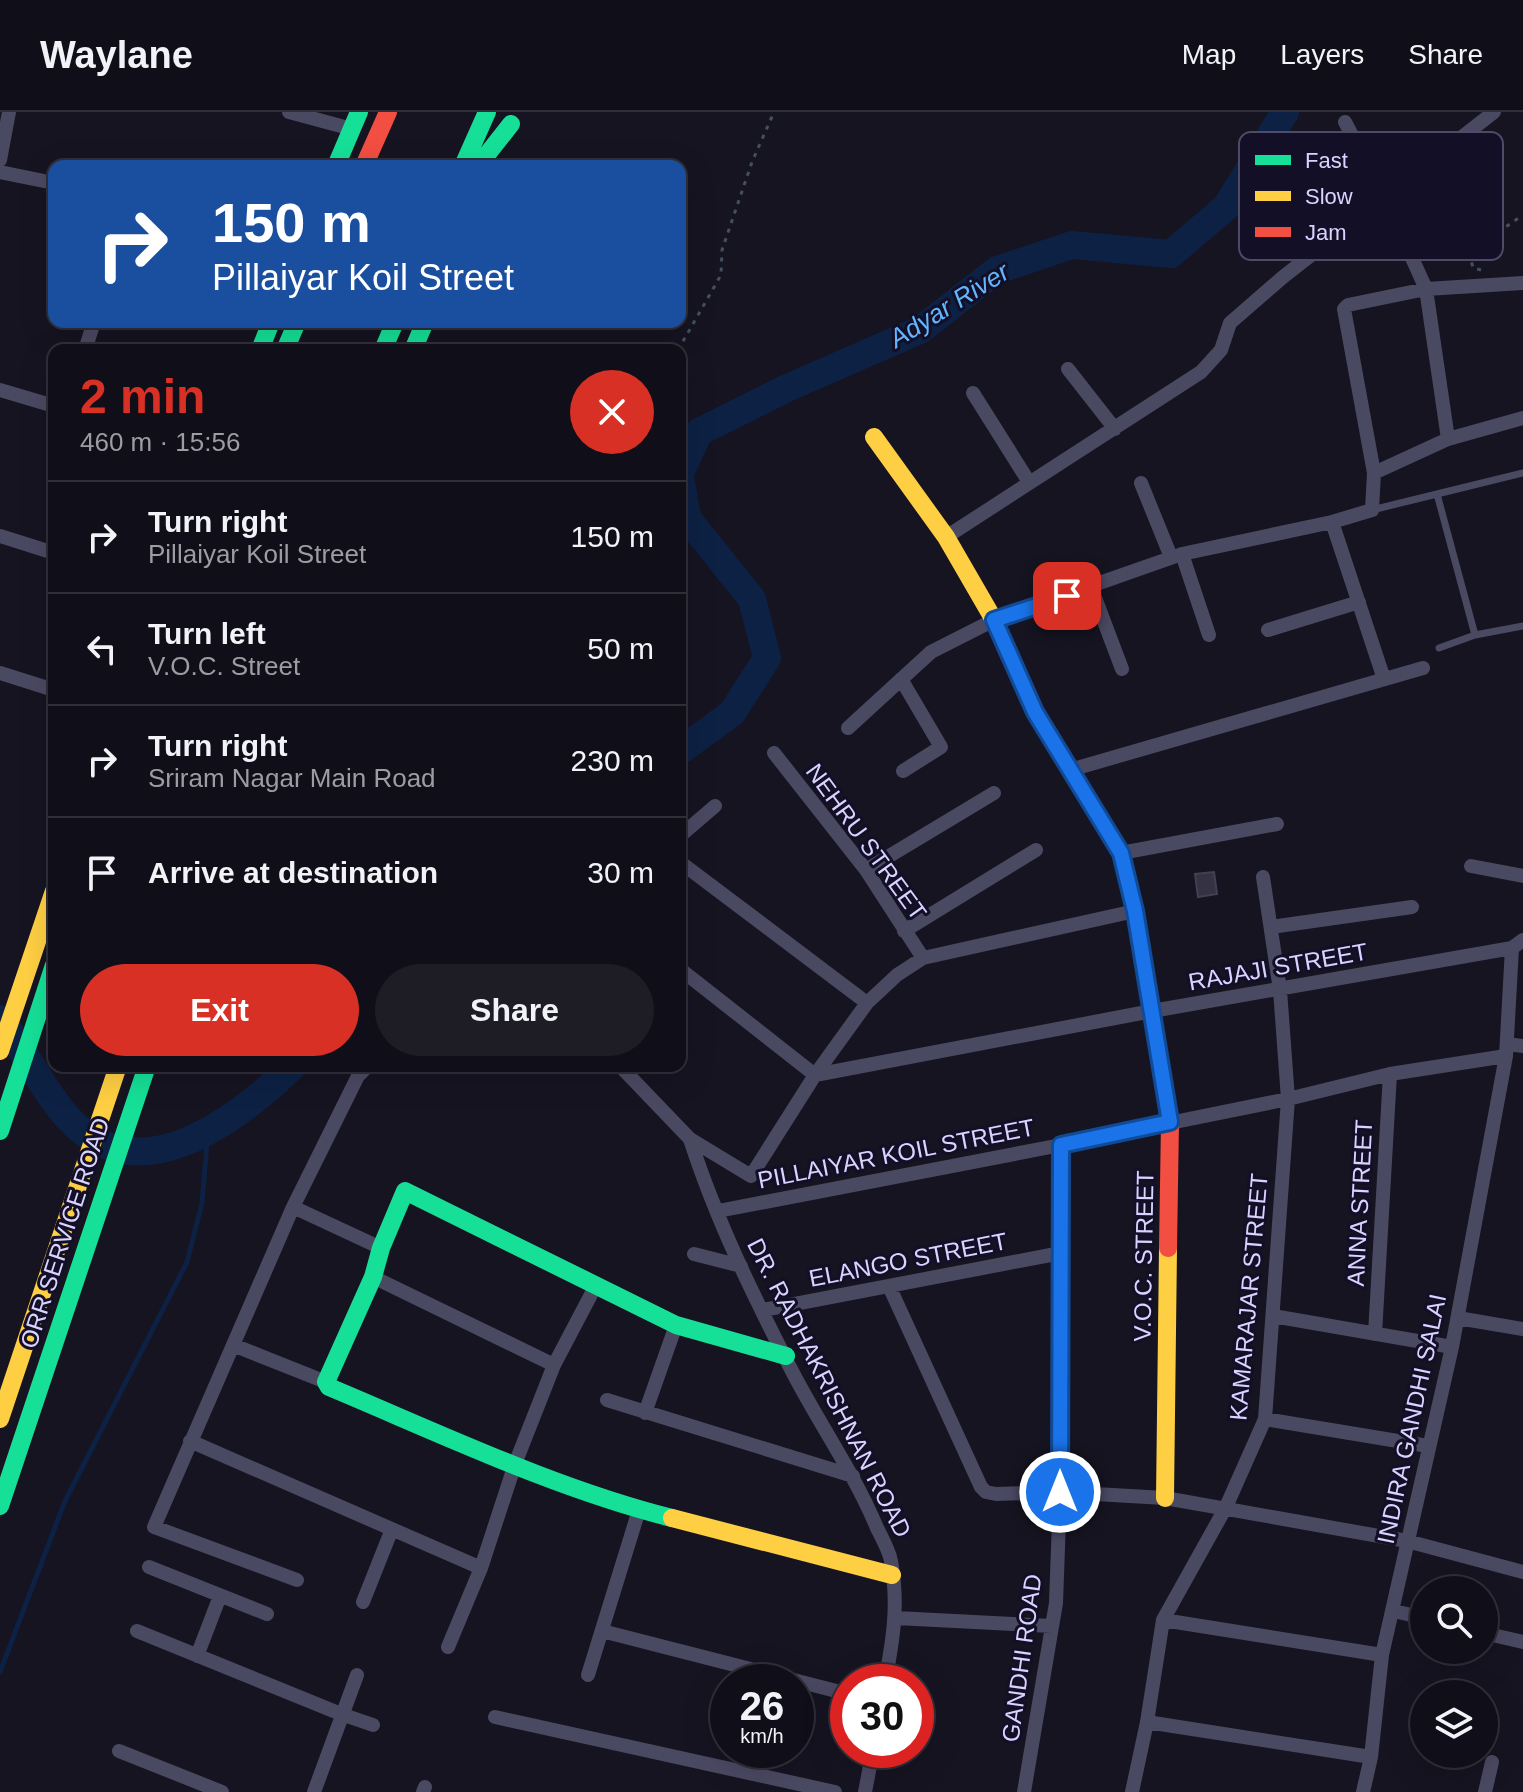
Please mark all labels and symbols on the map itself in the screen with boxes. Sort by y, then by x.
legend [1239,132,1503,260]
text: Fast [1305,148,1348,173]
text: Slow [1305,184,1353,209]
text: Jam [1305,220,1347,245]
water label: Adyar River [882,256,1016,355]
pin [1033,562,1101,630]
street label: NEHRU STREET [801,758,932,925]
street label: RAJAJI STREET [1186,937,1370,996]
street label: PILLAIYAR KOIL STREET [755,1113,1037,1194]
street label: ORR SERVICE ROAD [14,1114,115,1352]
street label: ANNA STREET [1342,1119,1377,1287]
street label: V.O.C. STREET [1129,1170,1158,1342]
street label: KAMARAJAR STREET [1224,1172,1273,1422]
street label: ELANGO STREET [806,1227,1010,1292]
street label: DR. RADHAKRISHNAN ROAD [742,1234,917,1542]
street label: INDIRA GANDHI SALAI [1372,1292,1451,1546]
position arrow [1018,1450,1102,1534]
street label: GANDHI ROAD [996,1572,1047,1744]
speed limit sign: 30 [830,1664,934,1768]

